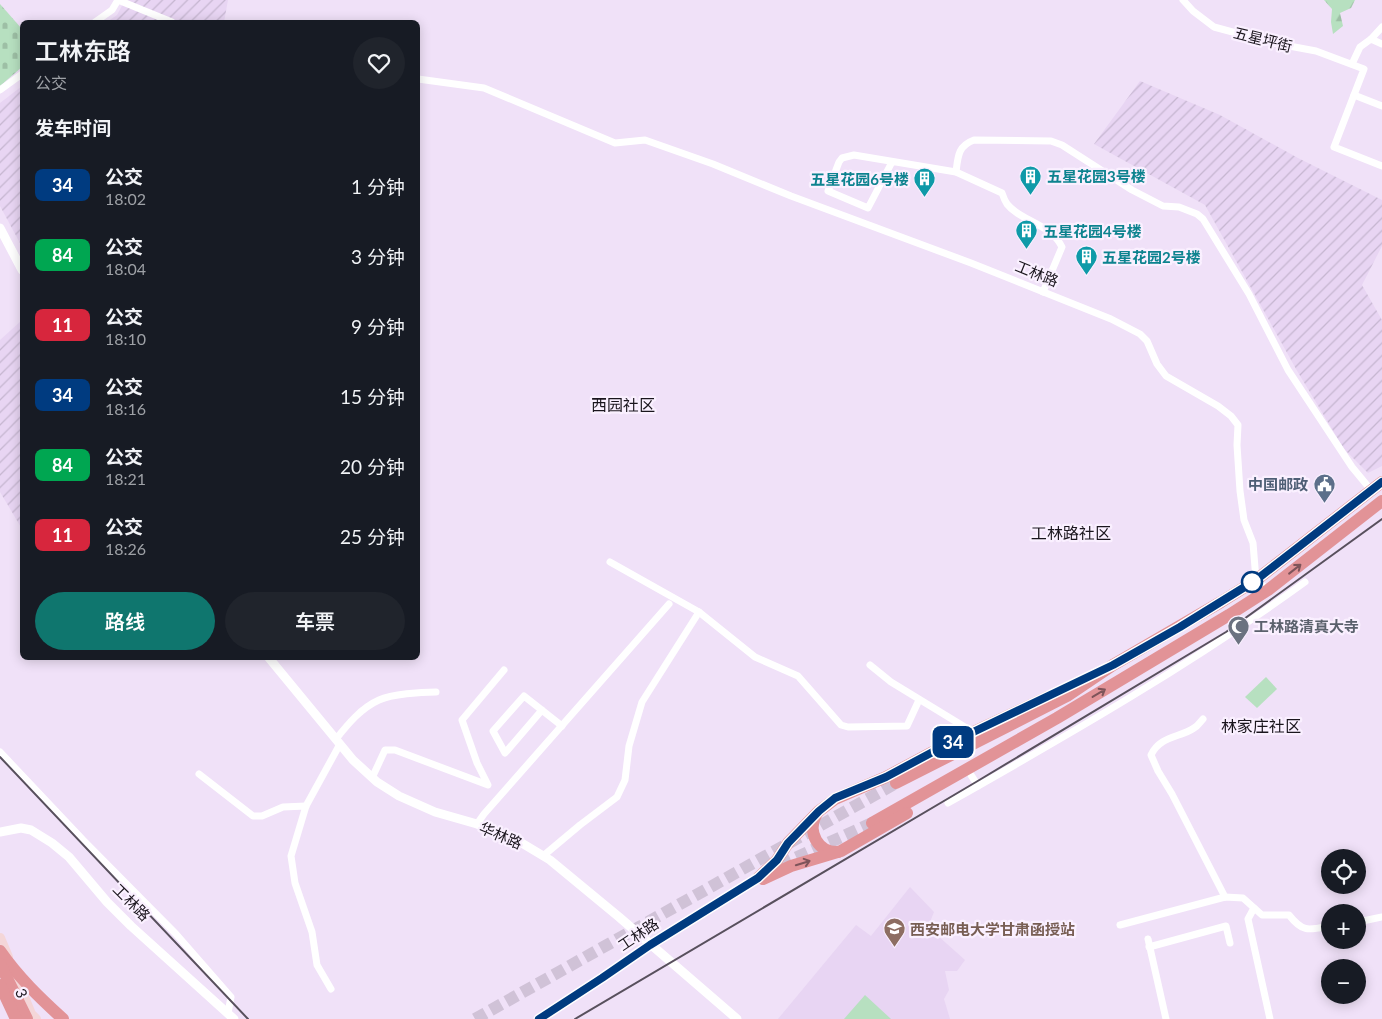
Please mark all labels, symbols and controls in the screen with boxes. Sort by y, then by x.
street label: 五星坪街 [1232,23,1294,55]
text: 工林东路 [35,36,131,65]
button: heart [353,37,405,89]
text: 公交 [35,73,67,92]
text: 发车时间 [35,116,111,139]
building icon: 五星花园3号楼 [1019,164,1043,195]
text: 公交 [105,165,143,188]
building icon: 五星花园6号楼 [913,167,937,198]
place label: 五星花园3号楼 [1047,167,1146,185]
place label: 五星花园6号楼 [810,170,909,188]
text: 34 [52,174,73,196]
text: 1 分钟 [351,175,405,198]
text: 18:02 [105,189,146,208]
building icon: 五星花园4号楼 [1015,219,1039,250]
place label: 五星花园4号楼 [1043,222,1142,240]
text: 公交 [105,235,143,258]
text: 84 [52,244,73,266]
text: 3 分钟 [351,245,405,268]
building icon: 五星花园2号楼 [1074,245,1098,276]
place label: 五星花园2号楼 [1102,248,1201,266]
street label: 工林路 [1013,256,1061,290]
text: 18:04 [105,259,146,278]
text: 公交 [105,305,143,328]
text: 11 [52,314,73,336]
text: 9 分钟 [351,315,405,338]
text: 18:10 [105,329,146,348]
text: 公交 [105,375,143,398]
text: 34 [52,384,73,406]
text: 15 分钟 [340,385,405,408]
district label: 西园社区 [591,395,655,414]
text: 18:16 [105,399,146,418]
text: 公交 [105,445,143,468]
text: 84 [52,454,73,476]
text: 20 分钟 [340,455,405,478]
text: 18:21 [105,469,146,488]
public building icon: 中国邮政 [1312,472,1336,503]
place label: 中国邮政 [1248,475,1308,493]
text: 公交 [105,515,143,538]
district label: 工林路社区 [1031,523,1111,542]
text: 11 [52,524,73,546]
text: 25 分钟 [340,525,405,548]
text: 18:26 [105,539,146,558]
one-way arrow [1288,563,1301,574]
unlabelled marker [1241,571,1263,593]
button: 路线 [35,592,215,650]
button: 车票 [225,592,405,650]
mosque icon: 工林路清真大寺 [1226,614,1250,645]
place label: 工林路清真大寺 [1254,617,1359,635]
one-way arrow [1091,687,1105,697]
district label: 林家庄社区 [1221,716,1301,735]
line badge: 34 [930,726,976,758]
text: 34 [943,731,963,753]
street label: 华林路 [477,818,525,852]
map controls [1321,849,1366,1004]
button: locate [1321,849,1366,894]
one-way arrow [795,857,811,867]
street label: 工林路 [110,880,154,924]
button: + [1321,904,1366,949]
street label: 工林路 [614,914,662,954]
school or university icon: 西安邮电大学甘肃函授站 [882,917,906,948]
place label: 西安邮电大学甘肃函授站 [910,920,1075,938]
button: − [1321,959,1366,1004]
street label: 3 [12,986,32,1000]

